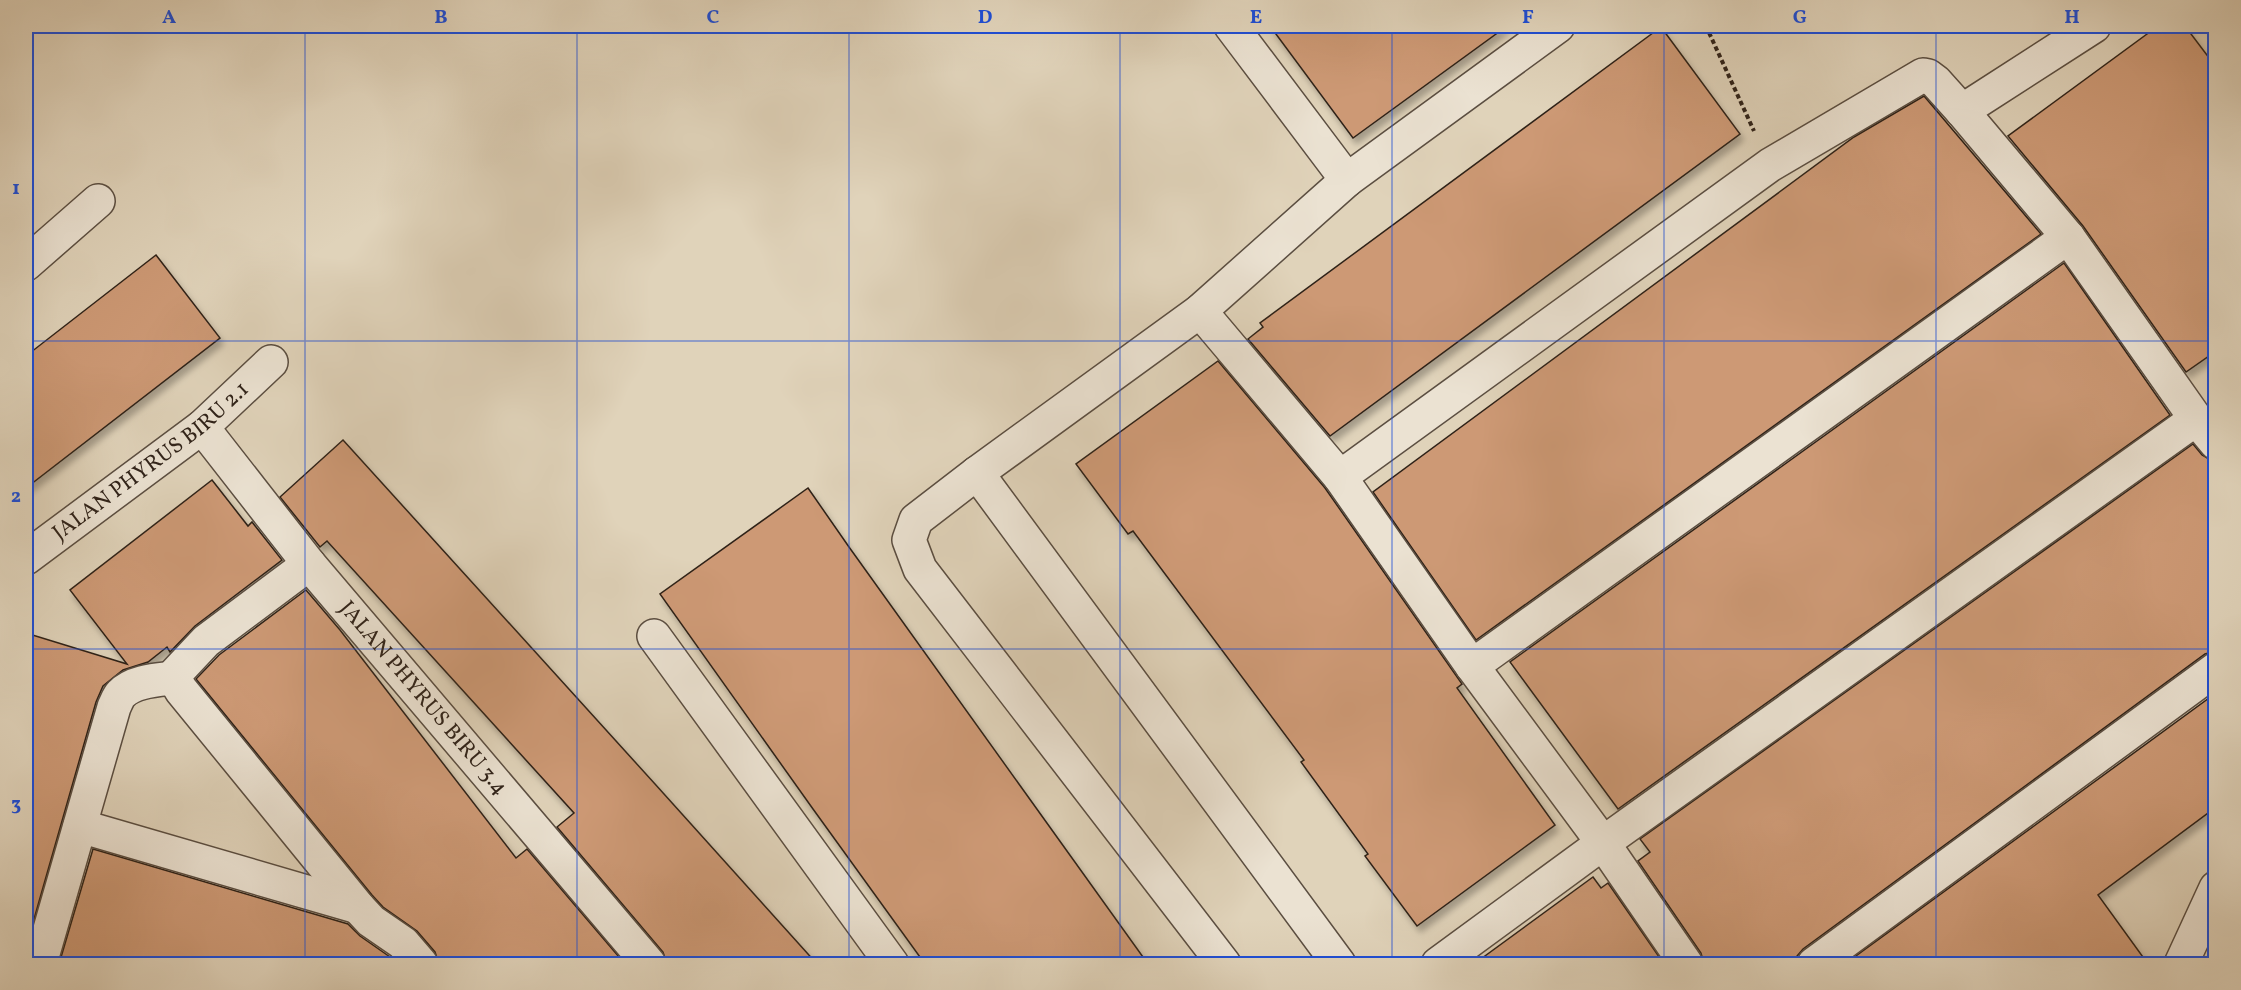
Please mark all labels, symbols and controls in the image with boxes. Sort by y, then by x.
text: A [162,4,176,32]
text: B [434,4,448,32]
text: C [707,4,720,32]
text: D [978,4,992,32]
text: E [1250,4,1262,32]
text: F [1522,4,1534,32]
text: G [1793,4,1807,32]
text: H [2064,4,2080,32]
text: 1 [12,175,20,203]
street label: JALAN PHYRUS BIRU 2.1 [46,375,256,548]
text: 2 [11,483,21,511]
street label: JALAN PHYRUS BIRU 3.4 [331,594,515,802]
text: 3 [11,791,21,819]

